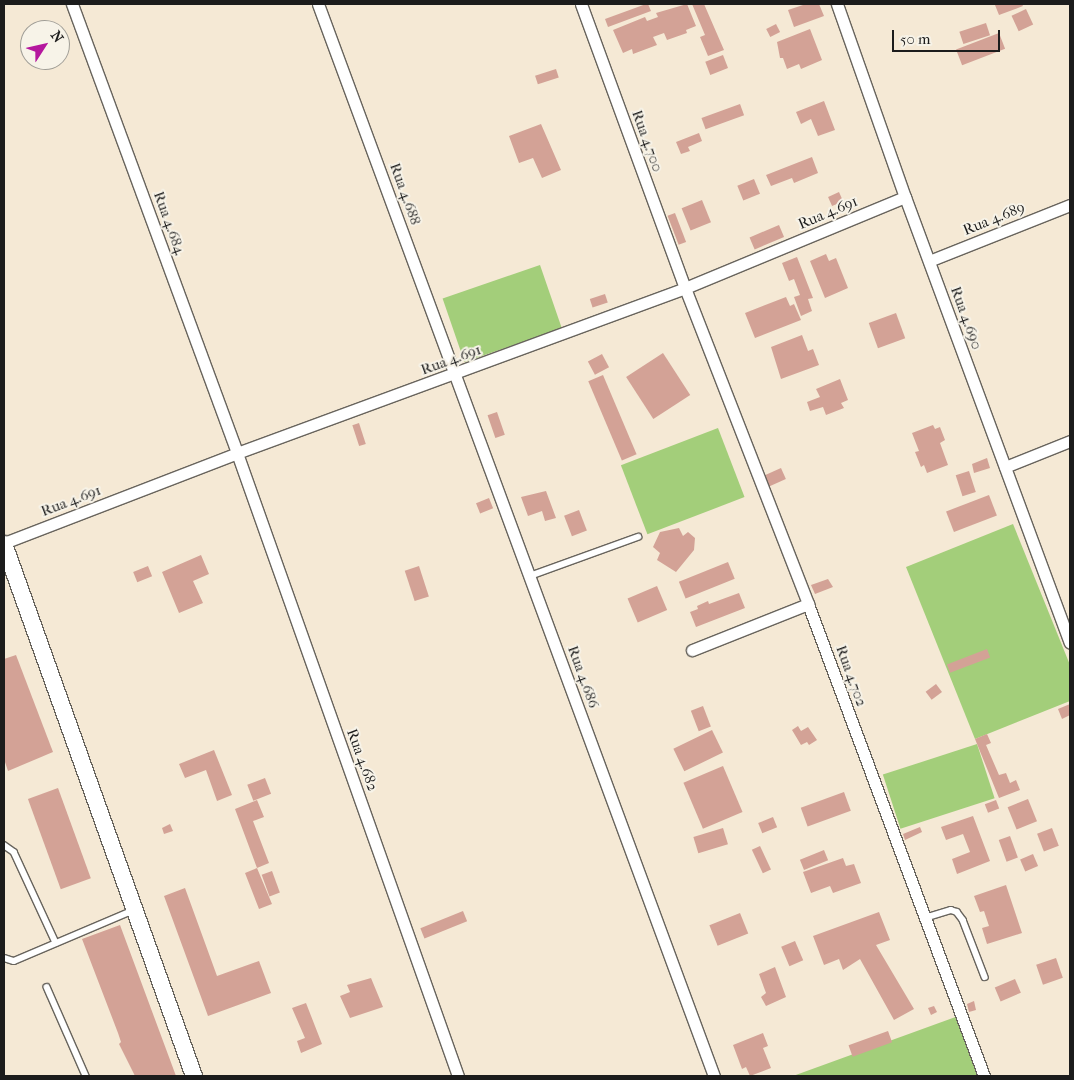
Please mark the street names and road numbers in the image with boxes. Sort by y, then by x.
street label: Rua 4.700 [628,108,666,174]
street label: Rua 4.688 [385,161,425,227]
street label: Rua 4.684 [149,189,189,257]
street label: Rua 4.691 [796,192,860,234]
street label: Rua 4.689 [961,198,1027,240]
street label: Rua 4.690 [946,284,986,352]
street label: Rua 4.691 [418,341,484,379]
street label: Rua 4.691 [38,481,104,521]
street label: Rua 4.686 [563,643,603,711]
street label: Rua 4.702 [832,643,870,709]
street label: Rua 4.682 [342,726,382,794]

